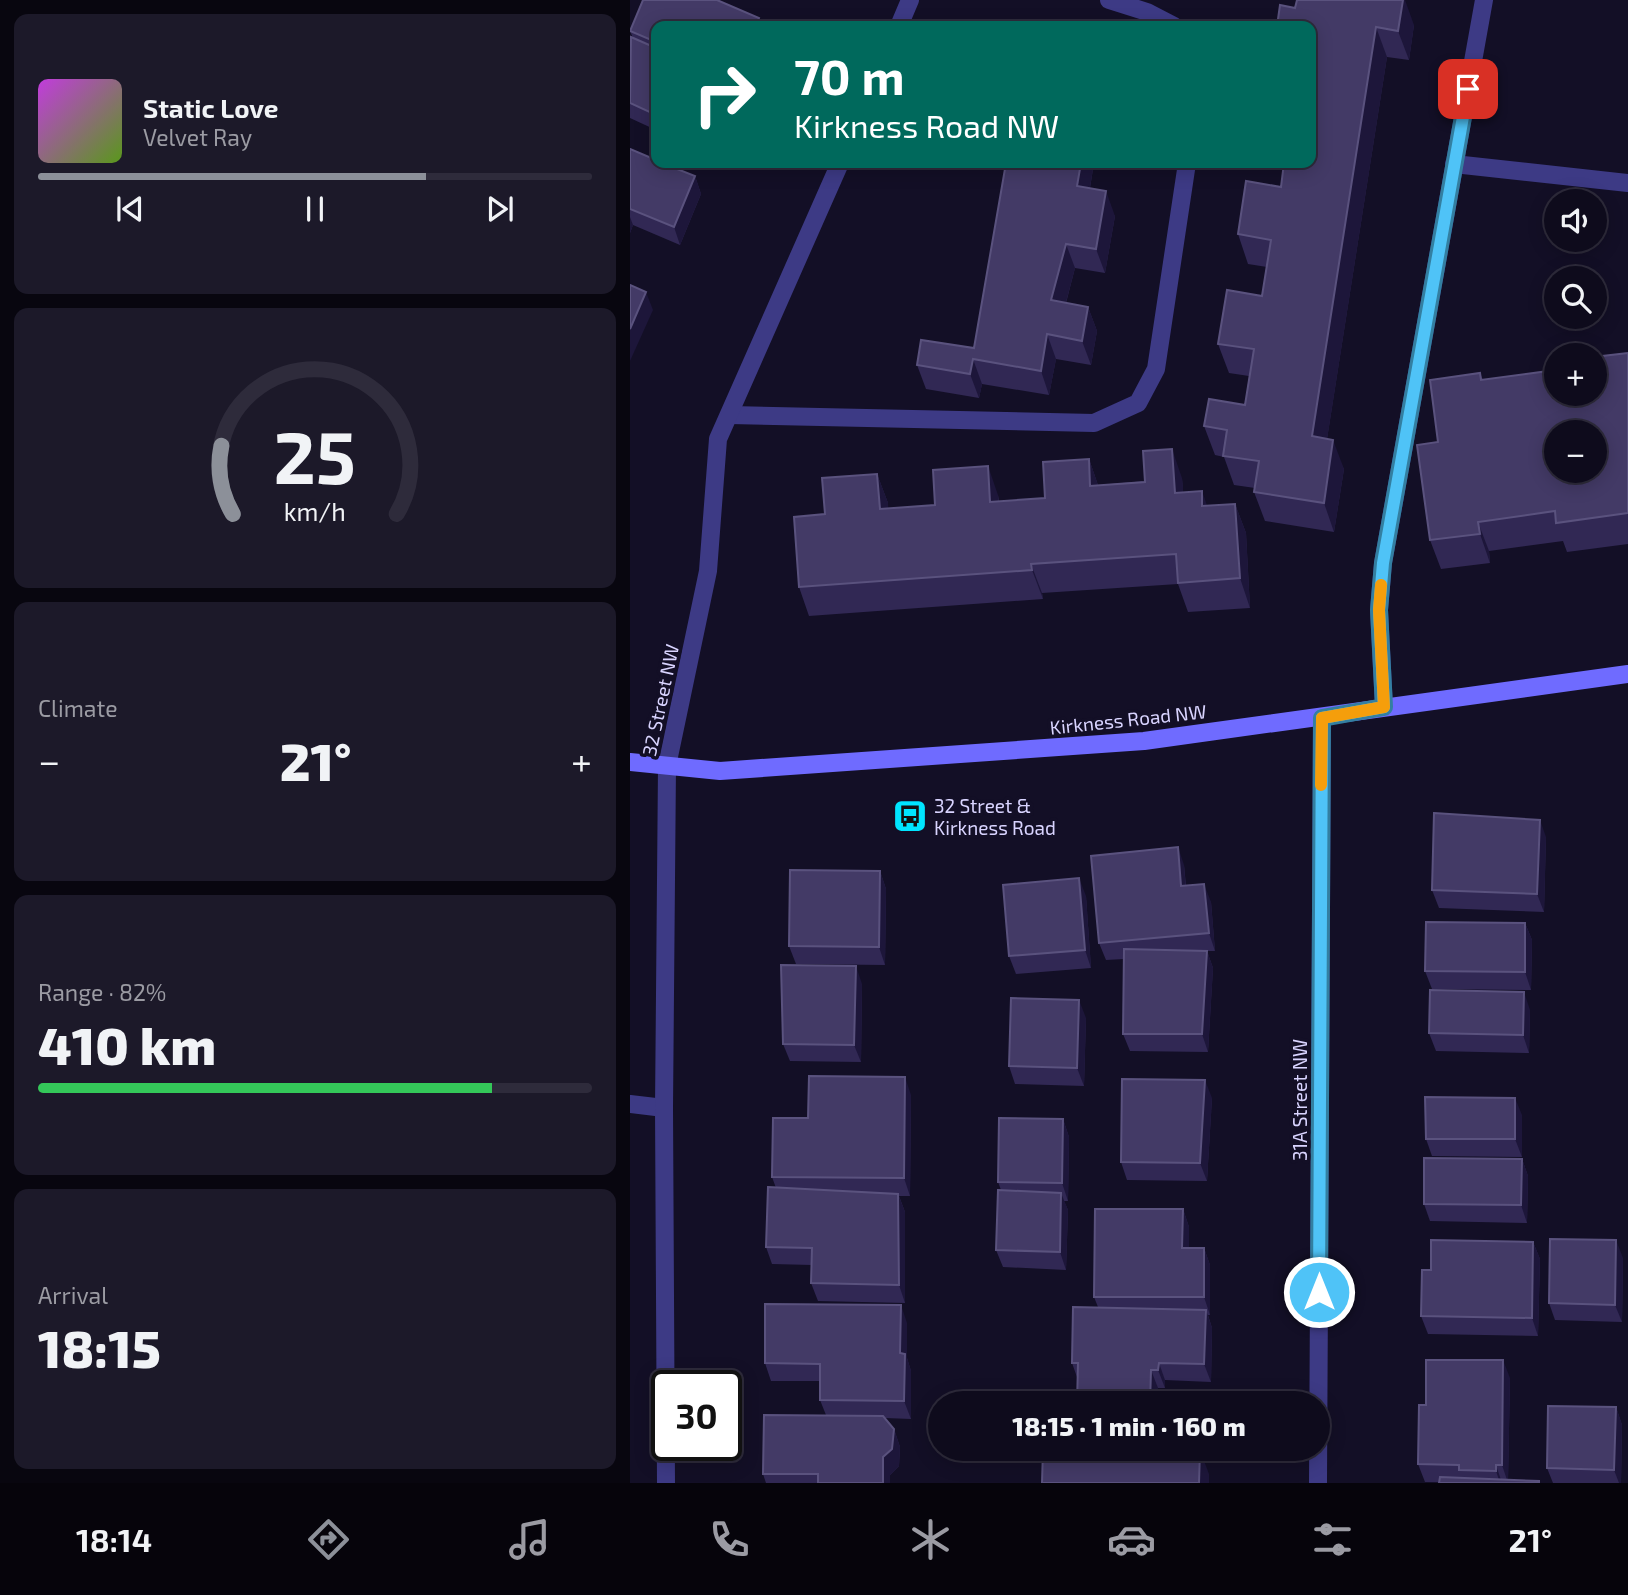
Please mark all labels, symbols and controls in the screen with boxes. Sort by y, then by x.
text: 70 m [794,46,905,105]
icon: right [679,49,770,140]
pin [1438,59,1498,119]
icon: arrive [1449,70,1487,108]
text: Static Love [143,92,279,123]
text: Kirkness Road NW [794,106,1059,144]
text: Velvet Ray [143,123,252,151]
map controls [1544,189,1607,483]
button: sound [1544,189,1607,252]
icon: previous [111,190,149,228]
icon: pause [296,190,334,228]
icon: next [481,190,519,228]
button: search [1544,266,1607,329]
button: + [1544,343,1607,406]
text: 25 [274,411,356,499]
button: − [1544,420,1607,483]
text: km/h [284,495,346,525]
street label: 32 Street NW [637,642,683,758]
text: Climate [38,694,118,722]
street label: Kirkness Road NW [1049,699,1207,739]
text: 21° [280,729,351,791]
text: − [38,737,60,783]
text: + [571,737,592,783]
place label: 32 Street & Kirkness Road [934,794,1056,839]
bus stop icon: 32 Street & Kirkness Road [891,797,929,835]
text: Range · 82% [38,978,166,1006]
text: 410 km [38,1013,216,1075]
street label: 31A Street NW [1288,1039,1311,1161]
position arrow [1282,1255,1356,1329]
text: Arrival [38,1281,108,1309]
text: 18:15 [38,1316,161,1378]
speed limit sign: 30 [651,1370,742,1461]
text: 18:15 · 1 min · 160 m [1012,1410,1246,1441]
icon: directions [304,1515,353,1564]
icon: music [505,1515,554,1564]
icon: phone [705,1515,754,1564]
icon: climate [906,1515,955,1564]
icon: car [1107,1515,1156,1564]
icon: filters [1308,1515,1357,1564]
text: 18:14 [76,1520,152,1558]
text: 21° [1509,1520,1552,1558]

